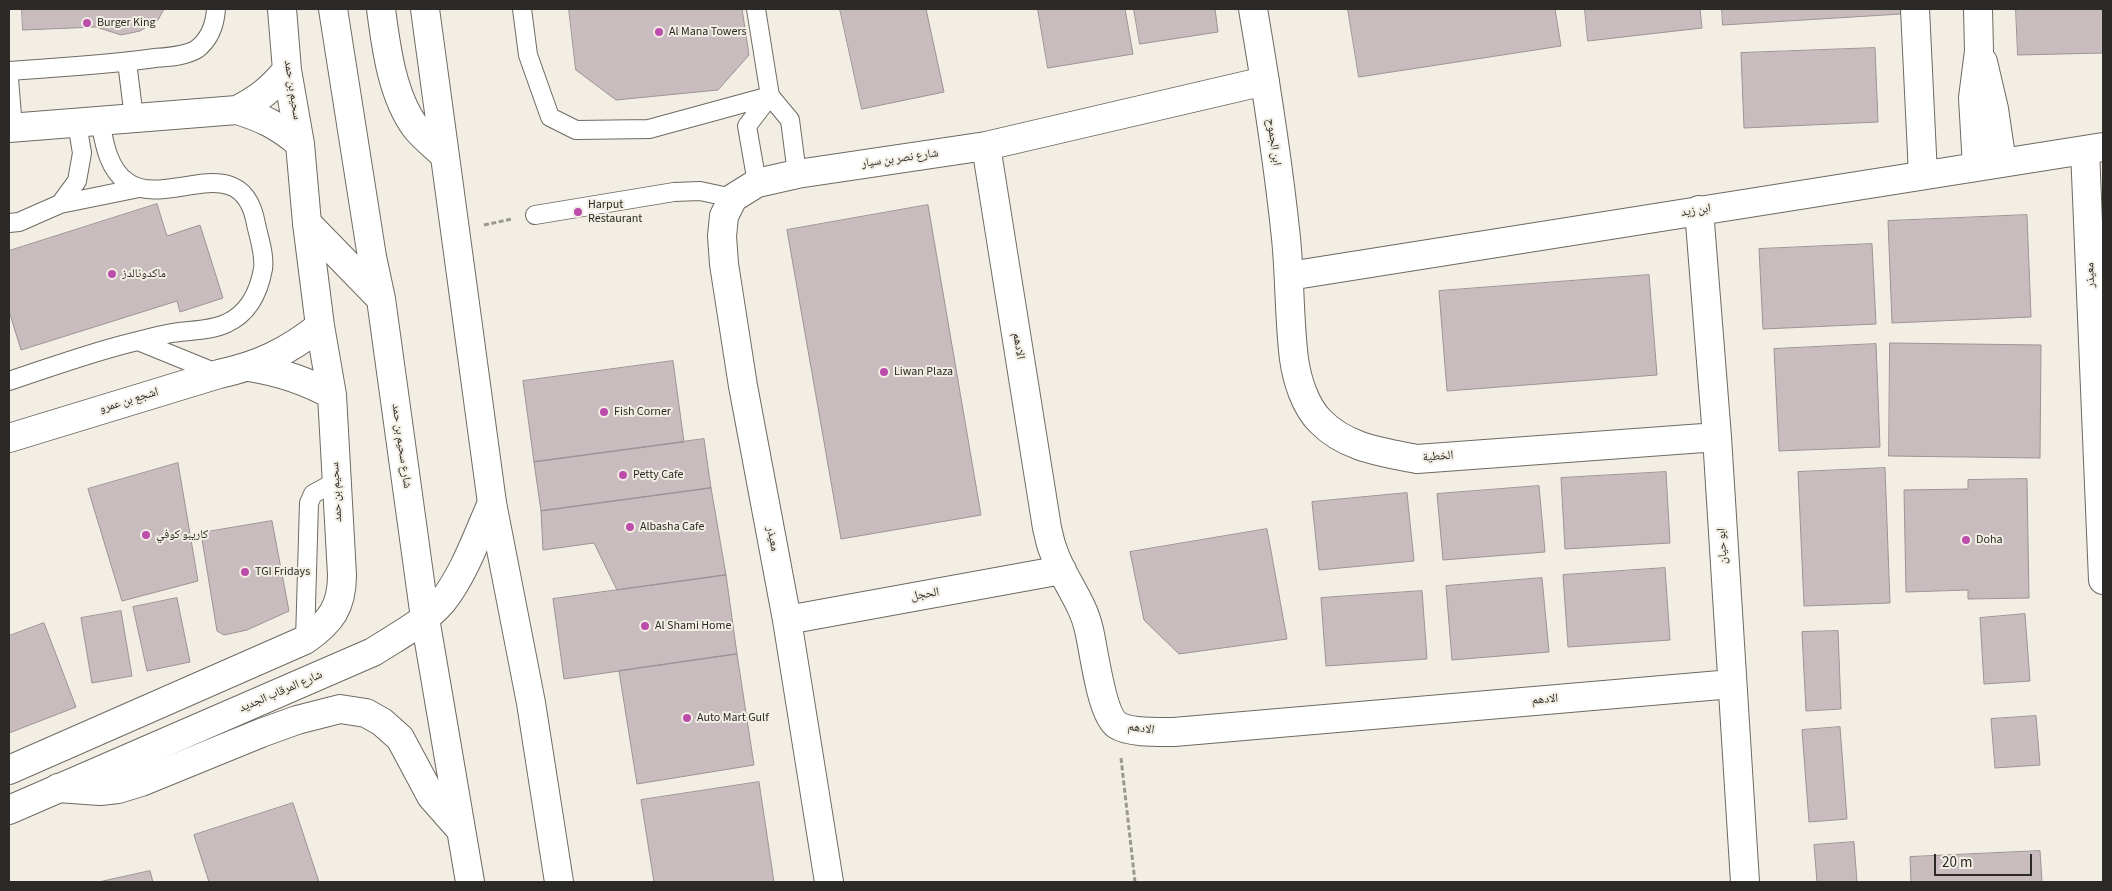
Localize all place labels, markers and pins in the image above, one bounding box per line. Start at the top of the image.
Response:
place label: Burger King [97,16,156,30]
marker: Burger King [81,17,93,29]
place label: Al Mana Towers [669,25,747,39]
marker: Al Mana Towers [653,26,665,38]
place label: Harput Restaurant [588,198,642,226]
marker: Harput Restaurant [572,206,584,218]
place label: ماكدونالدز [122,267,166,281]
marker: ماكدونالدز [106,268,118,280]
place label: Liwan Plaza [894,365,953,379]
marker: Liwan Plaza [878,366,890,378]
place label: Fish Corner [614,405,671,419]
marker: Fish Corner [598,406,610,418]
place label: Petty Cafe [633,468,683,482]
marker: Petty Cafe [617,469,629,481]
place label: Albasha Cafe [640,520,704,534]
marker: Albasha Cafe [624,521,636,533]
place label: كاريبو كوفي [156,528,208,542]
marker: كاريبو كوفي [140,529,152,541]
place label: Doha [1976,533,2002,547]
marker: Doha [1960,534,1972,546]
place label: TGI Fridays [255,565,310,579]
marker: TGI Fridays [239,566,251,578]
place label: Al Shami Home [655,619,731,633]
marker: Al Shami Home [639,620,651,632]
place label: Auto Mart Gulf [697,711,769,725]
marker: Auto Mart Gulf [681,712,693,724]

